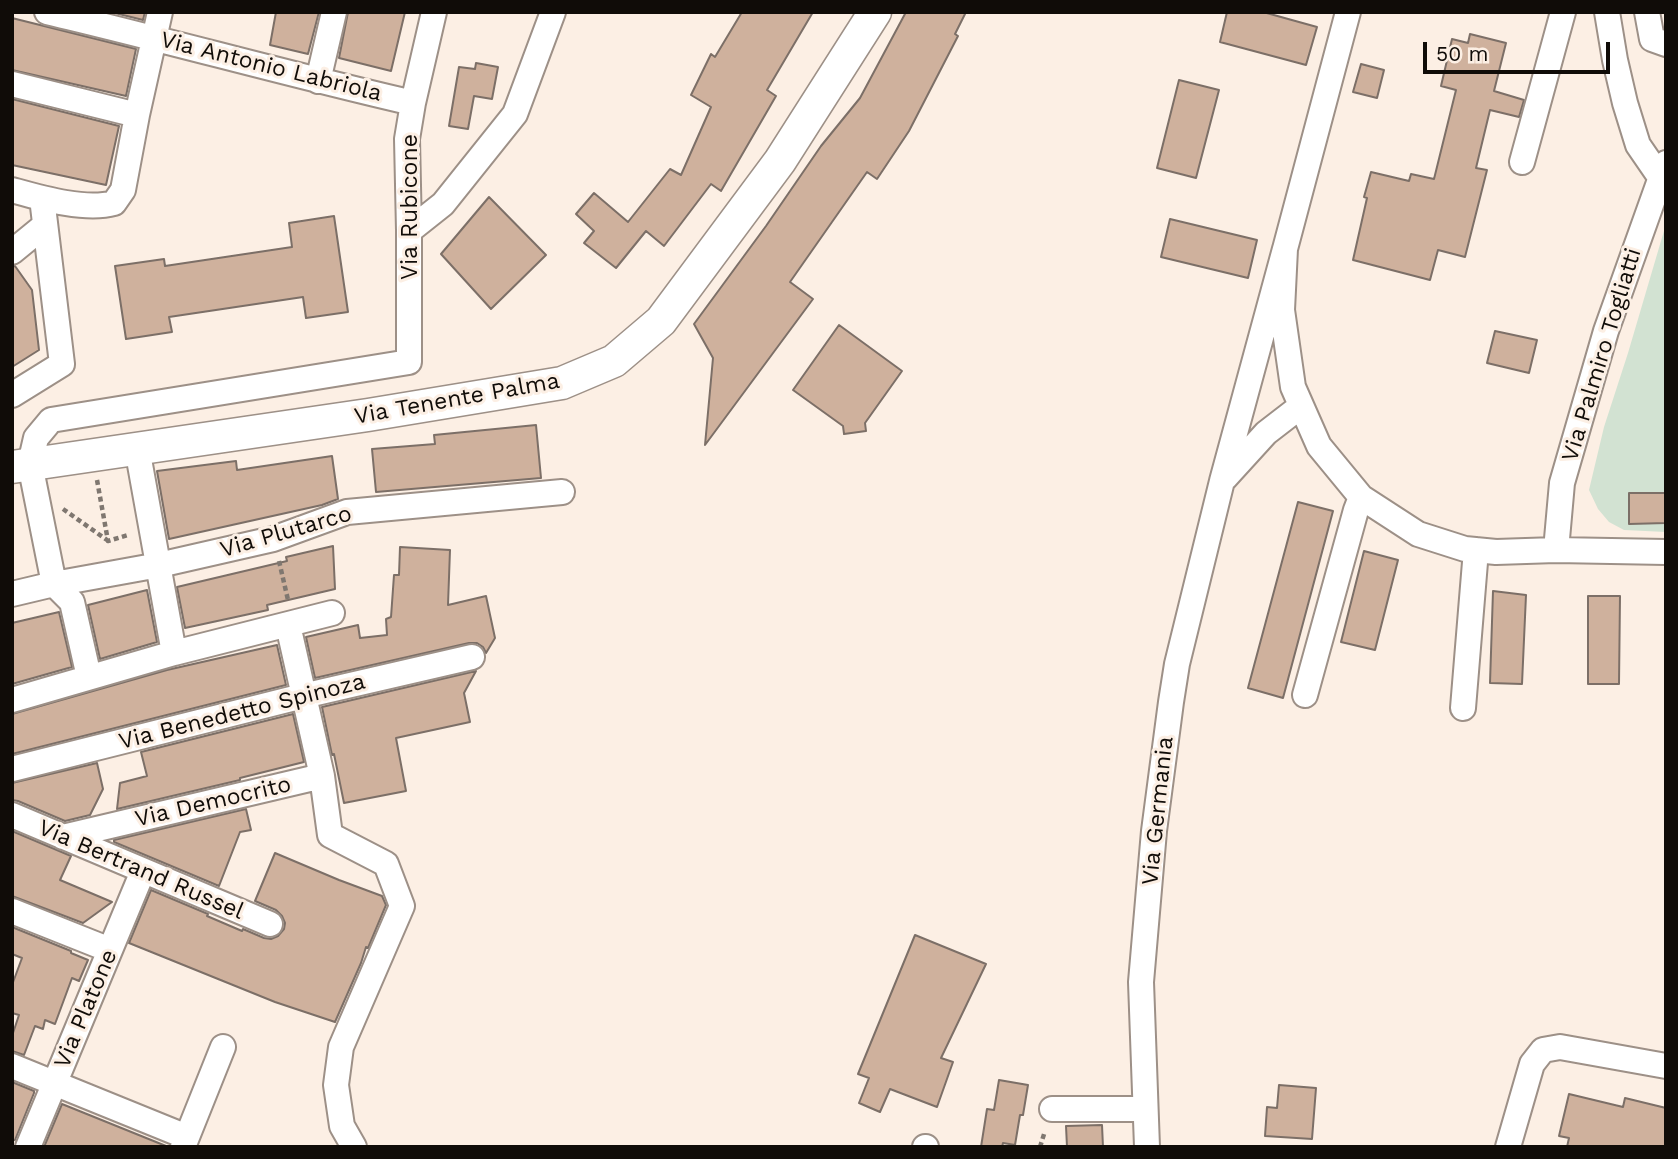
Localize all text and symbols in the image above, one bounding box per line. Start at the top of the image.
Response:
street label: Via Antonio Labriola [157,26,385,108]
scale bar [1426,28,1613,72]
text: 50 m [1436,41,1488,66]
street label: Via Rubicone [396,134,424,280]
street label: Via Palmiro Togliatti [1556,245,1648,465]
street label: Via Tenente Palma [352,367,562,431]
street label: Via Plutarco [217,500,355,564]
street label: Via Benedetto Spinoza [116,668,368,756]
street label: Via Germania [1136,735,1180,887]
street label: Via Democrito [132,771,294,833]
street label: Via Bertrand Russel [34,814,248,926]
street label: Via Platone [49,945,123,1073]

